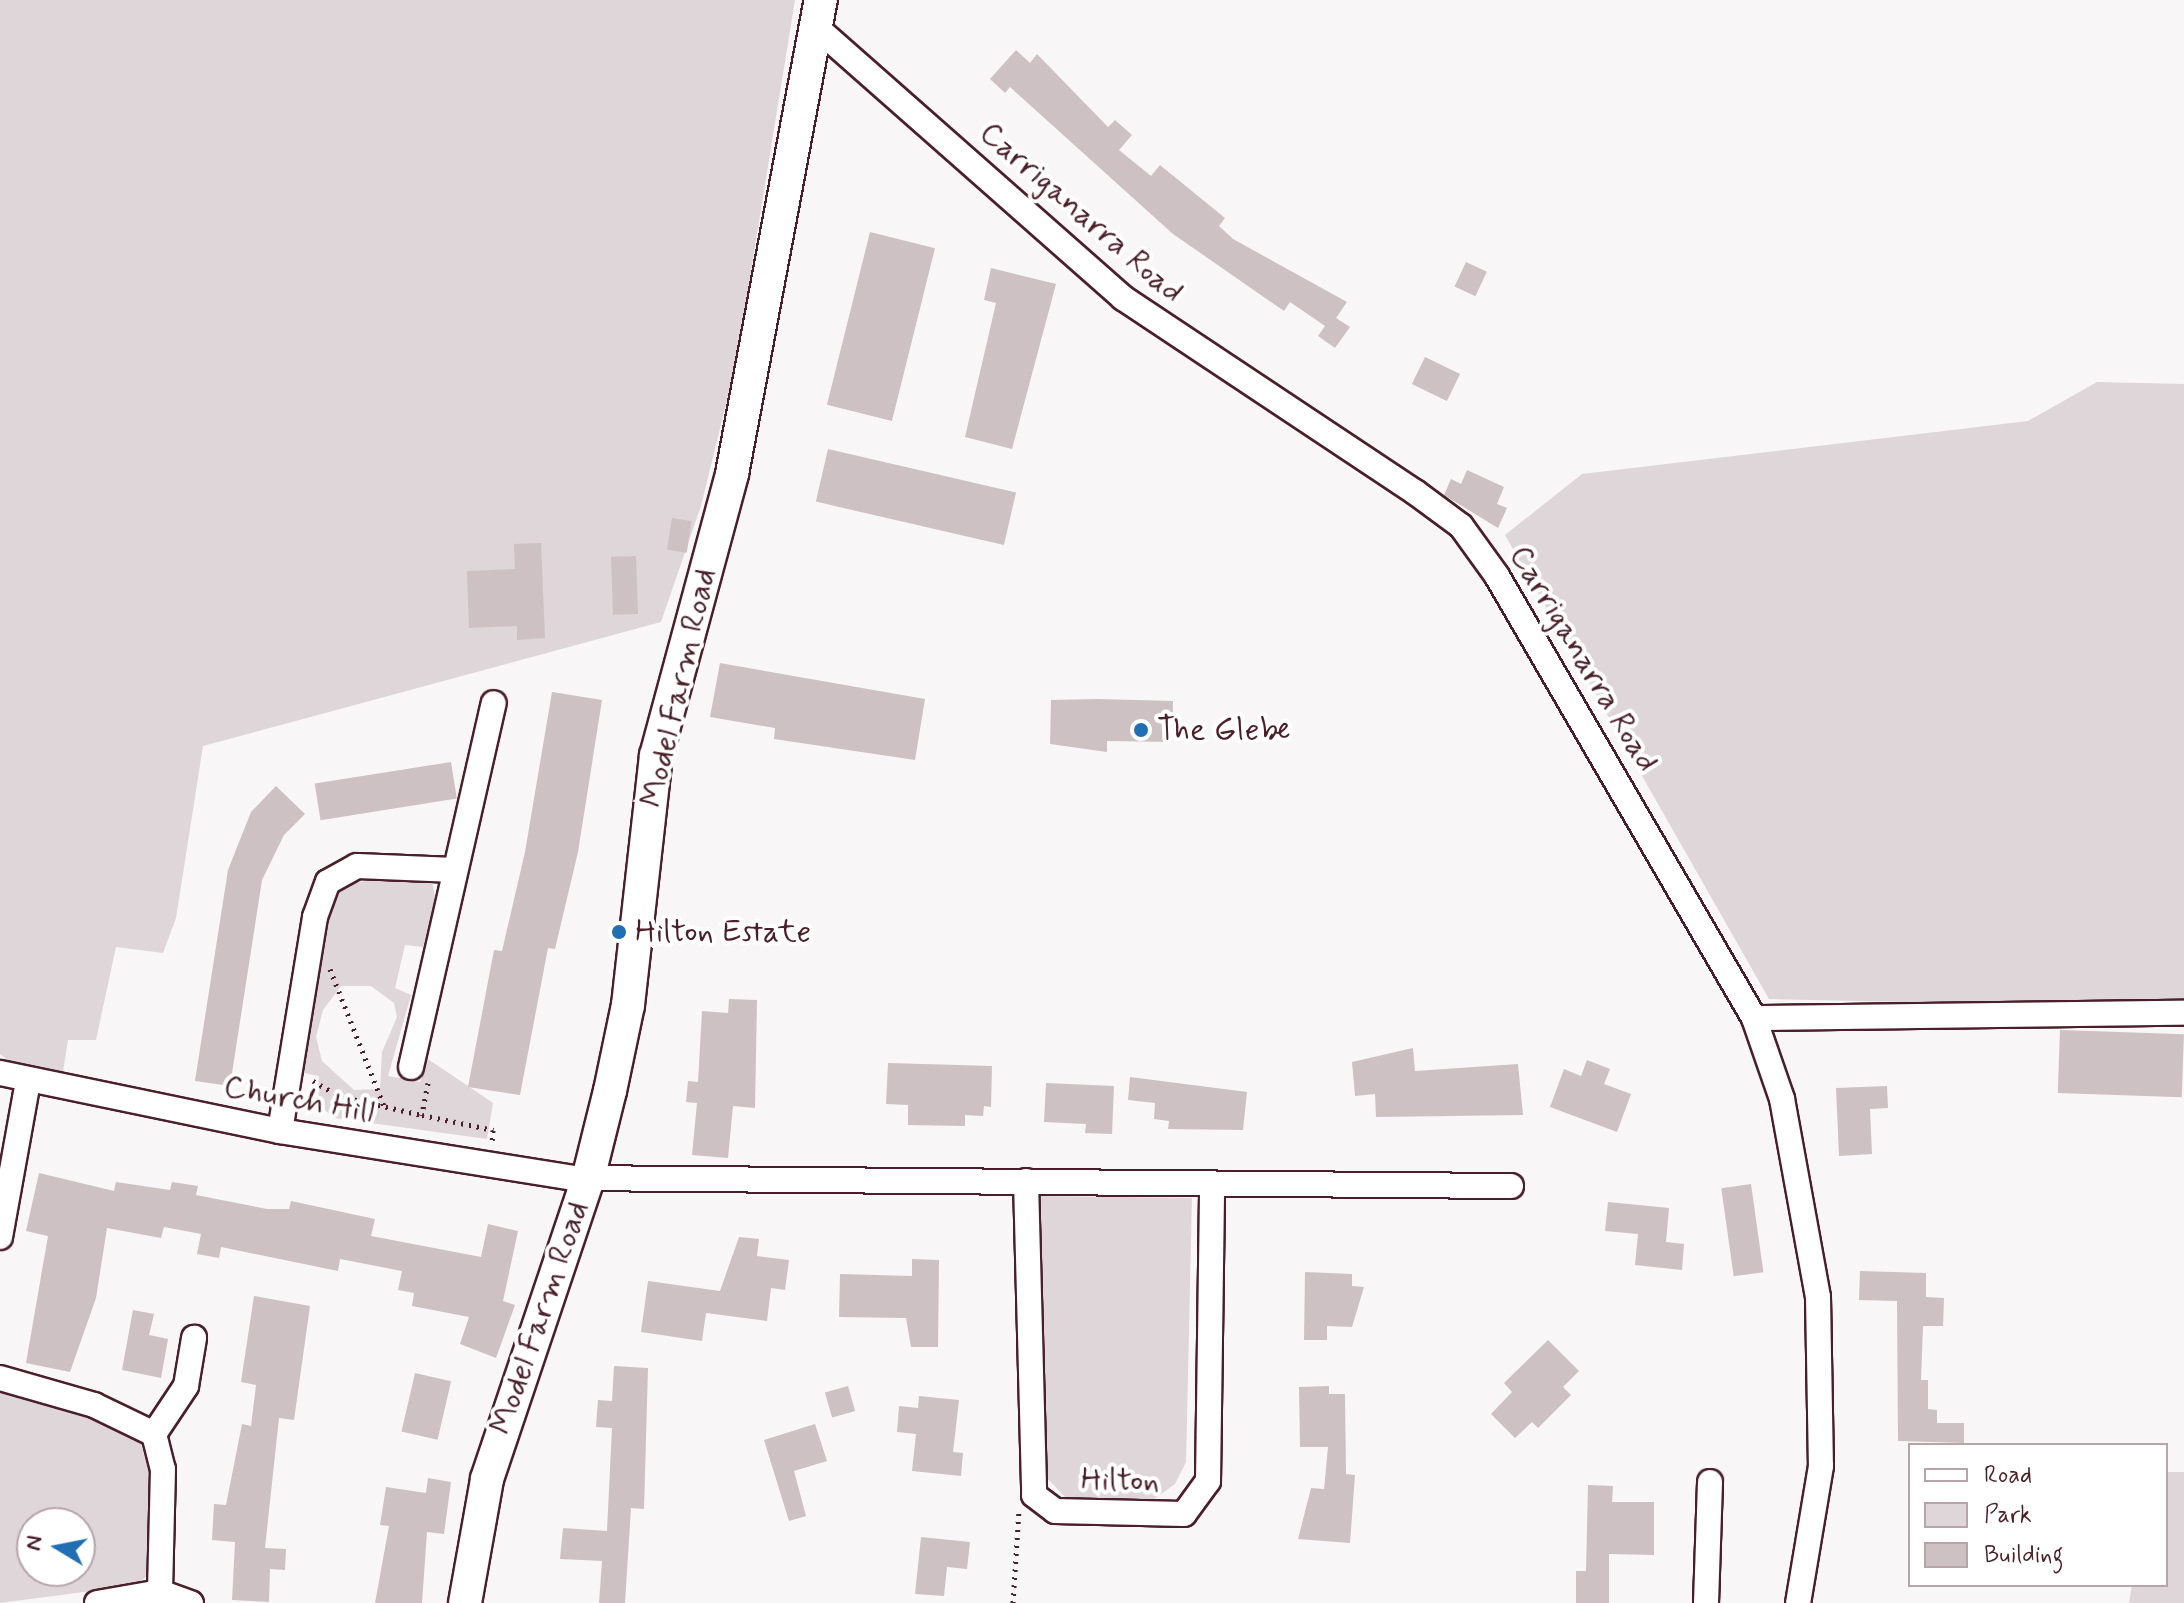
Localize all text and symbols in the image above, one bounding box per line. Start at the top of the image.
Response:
street label: Carriganarra Road [971,114,1191,312]
street label: Carriganarra Road [1500,539,1666,779]
street label: Model Farm Road [633,567,725,809]
place label: The Glebe [1157,711,1290,749]
marker: The Glebe [1132,721,1150,739]
place label: Hilton Estate [635,913,811,951]
marker: Hilton Estate [610,923,628,941]
street label: Church Hill [221,1068,377,1132]
street label: Model Farm Road [483,1198,597,1438]
legend [1908,1443,2168,1587]
text: Road [1984,1460,2032,1491]
street label: Hilton [1080,1461,1160,1501]
text: Park [1984,1500,2032,1531]
north arrow [16,1507,96,1587]
text: N [19,1534,49,1553]
text: Building [1984,1540,2064,1571]

